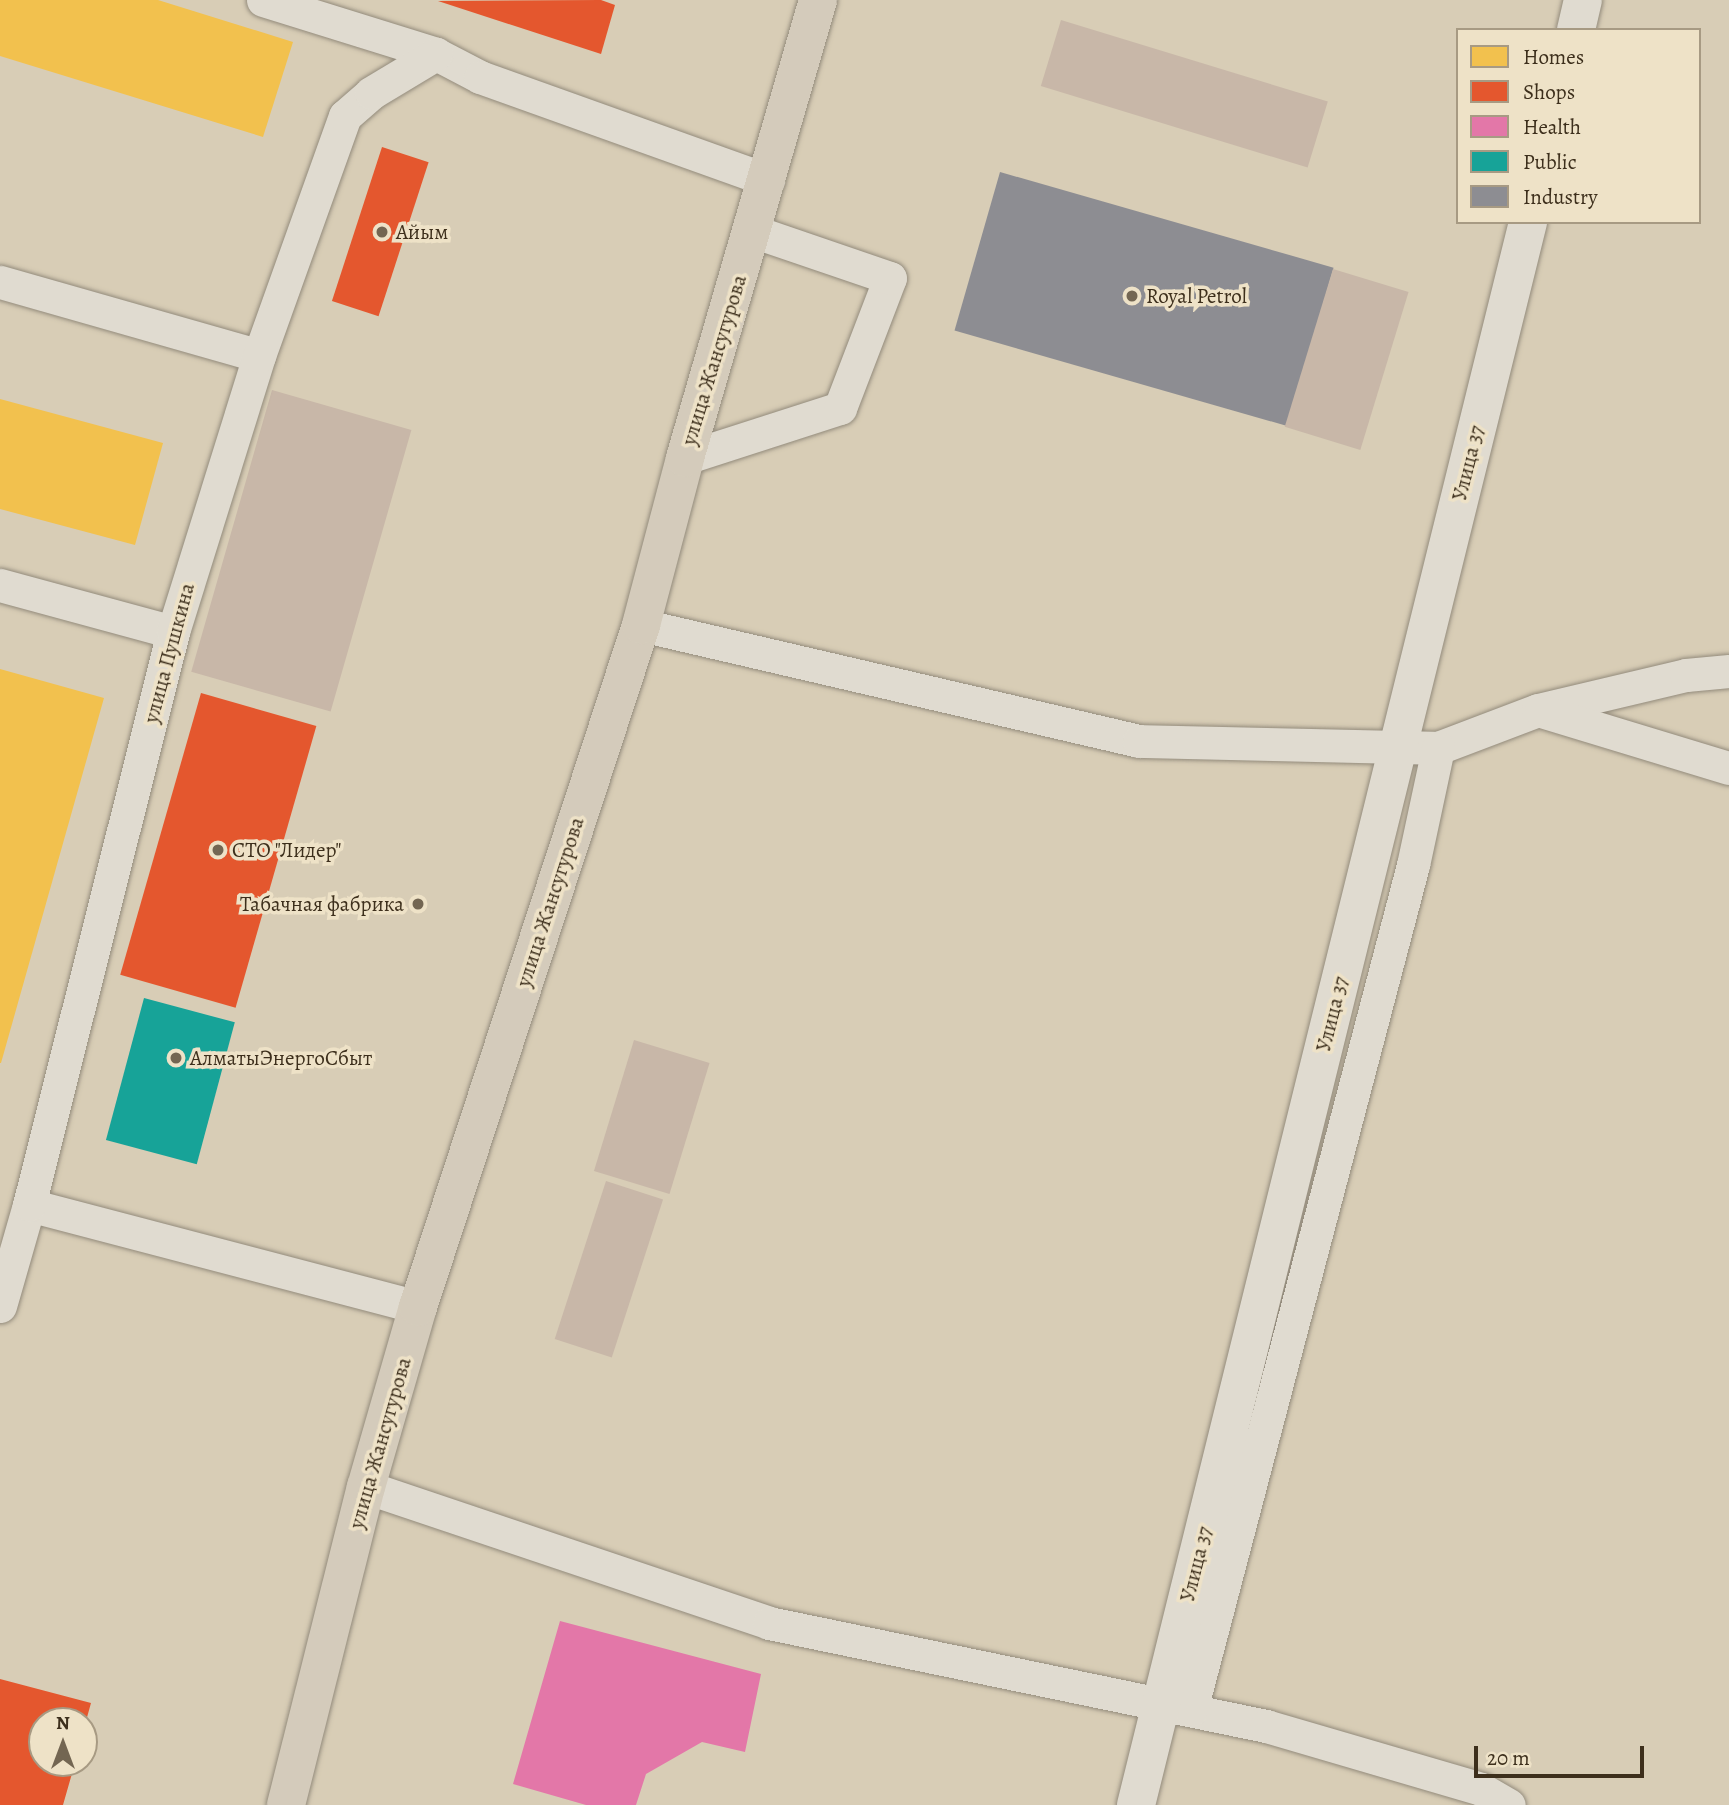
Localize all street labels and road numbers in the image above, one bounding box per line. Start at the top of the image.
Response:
street label: улица Жансугурова [676,272,752,448]
street label: Улица 37 [1446,423,1490,503]
street label: улица Пушкина [138,580,200,726]
street label: улица Жансугурова [511,814,589,990]
street label: Улица 37 [1310,974,1354,1054]
street label: улица Жансугурова [344,1355,416,1531]
street label: Улица 37 [1174,1524,1218,1604]

